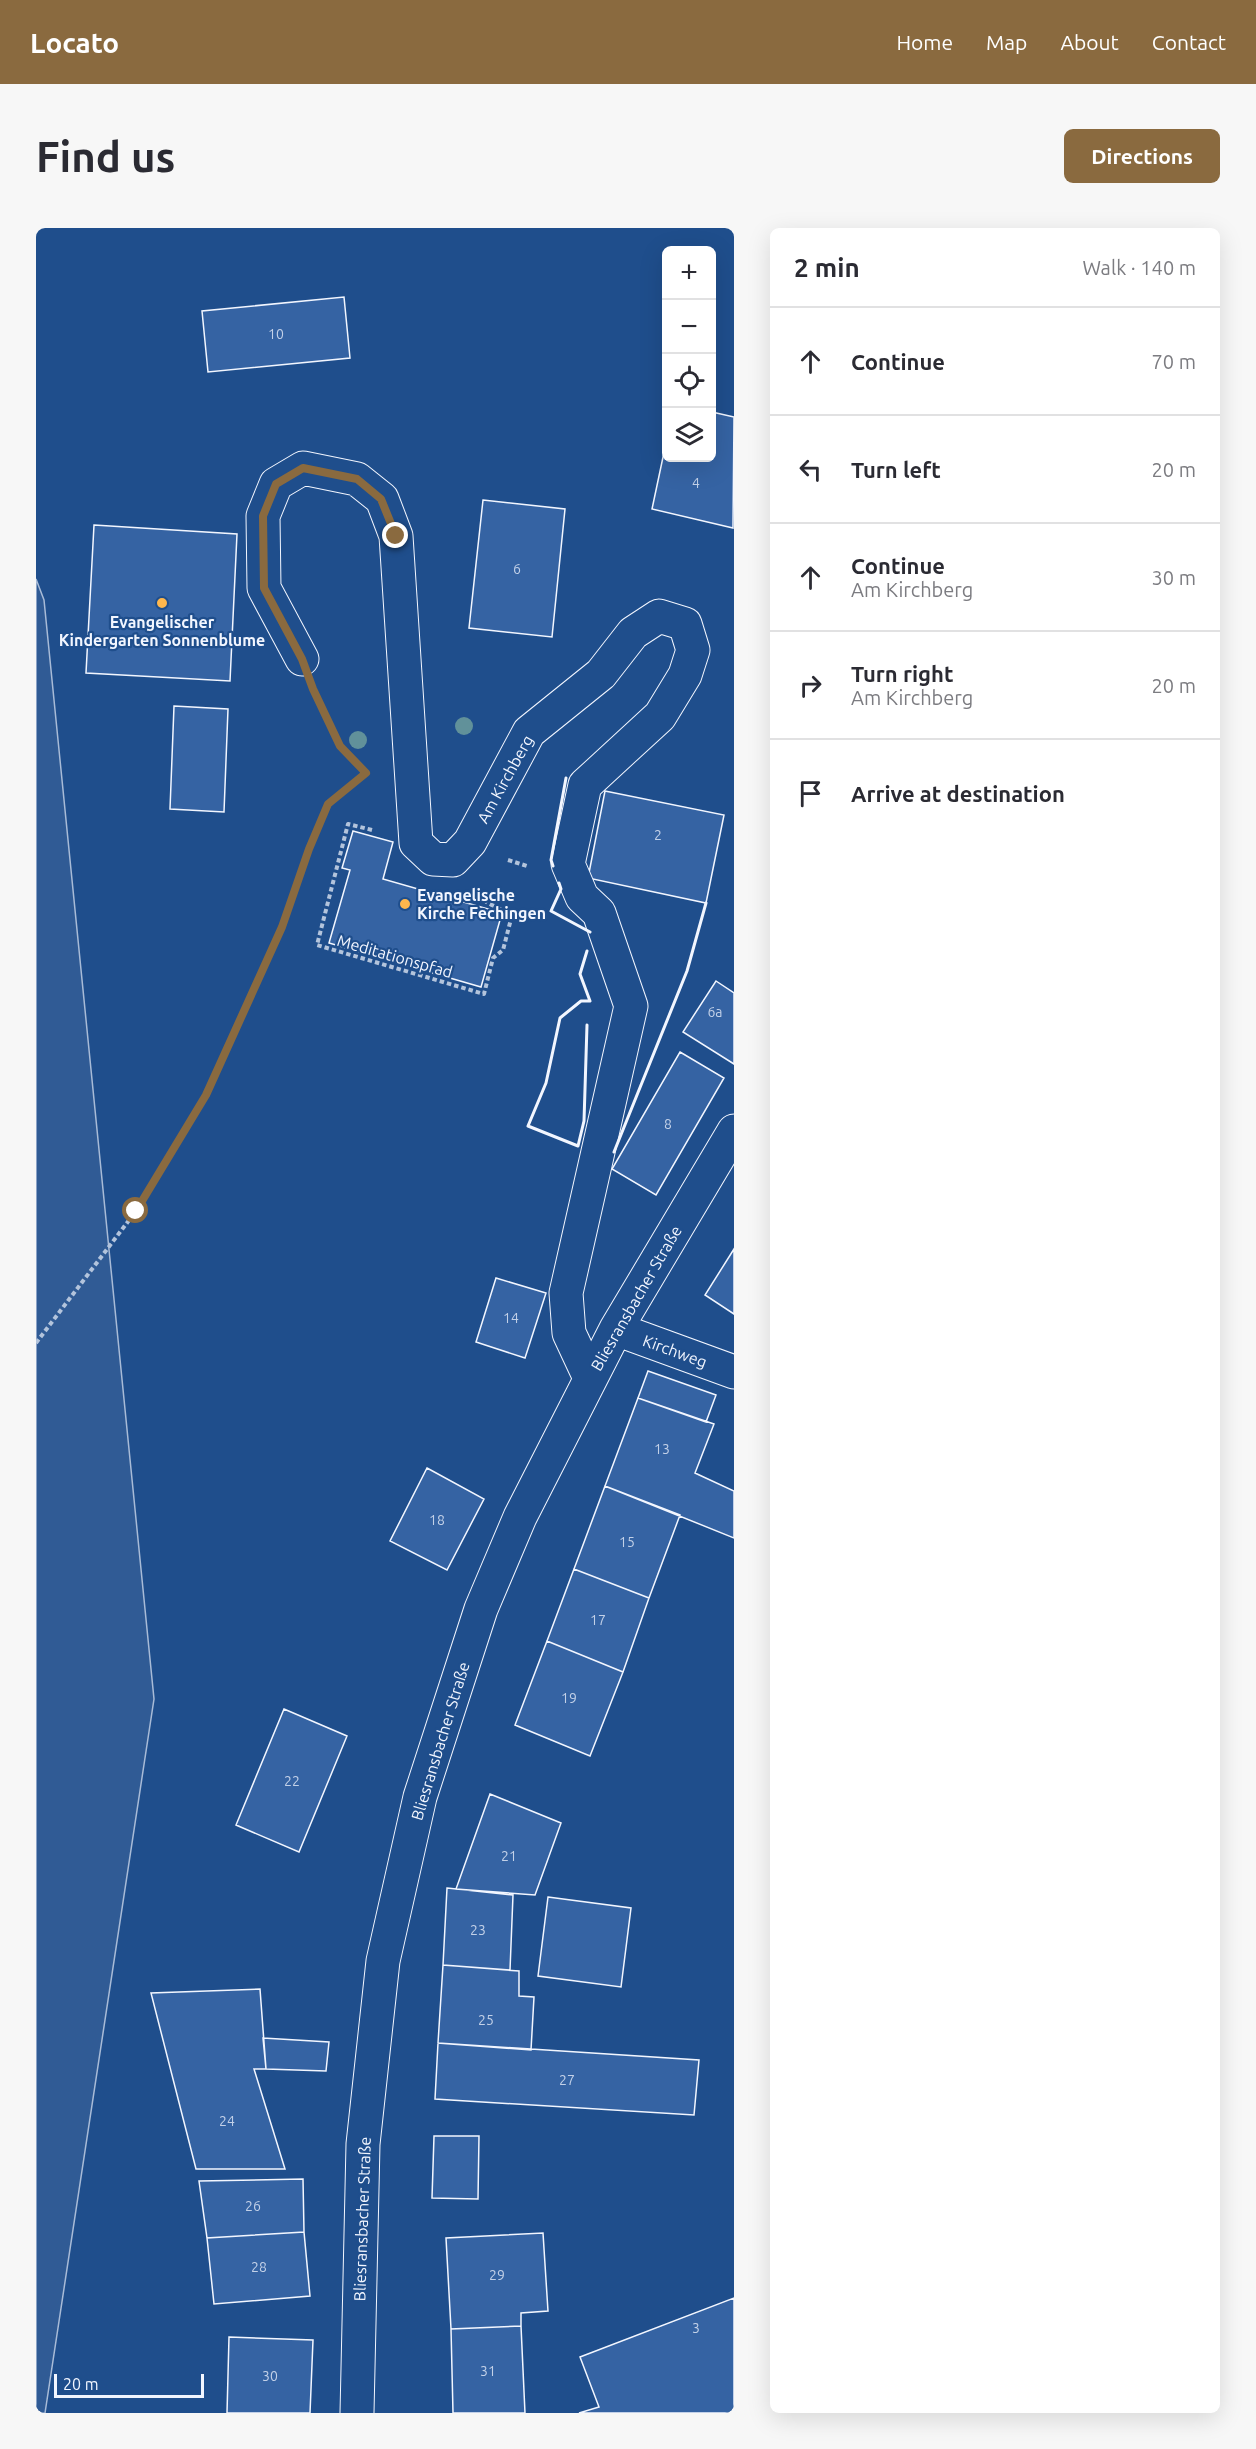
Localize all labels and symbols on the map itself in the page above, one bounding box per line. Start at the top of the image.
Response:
house number: 10 [268,326,284,342]
house number: 4 [692,475,700,491]
route end [382,522,408,548]
house number: 6 [513,561,521,577]
marker: Evangelischer Kindergarten Sonnenblume [155,596,169,610]
place label: Evangelischer Kindergarten Sonnenblume [59,613,265,649]
street label: Am Kirchberg [473,732,537,826]
house number: 2 [654,827,662,843]
place label: Evangelische Kirche Fechingen [417,886,546,922]
marker: Evangelische Kirche Fechingen [398,897,412,911]
street label: Meditationspfad [335,931,455,981]
house number: 6a [707,1004,723,1020]
house number: 8 [664,1116,672,1132]
route start [122,1197,148,1223]
street label: Bliesransbacher Straße [587,1222,685,1374]
house number: 14 [503,1310,519,1326]
street label: Kirchweg [640,1331,710,1371]
house number: 13 [654,1441,670,1457]
house number: 18 [429,1512,445,1528]
house number: 15 [619,1534,635,1550]
house number: 17 [590,1612,606,1628]
street label: Bliesransbacher Straße [407,1660,473,1822]
house number: 19 [561,1690,577,1706]
house number: 22 [284,1773,300,1789]
house number: 21 [501,1848,517,1864]
house number: 23 [470,1922,486,1938]
house number: 25 [478,2012,494,2028]
house number: 27 [559,2072,575,2088]
house number: 24 [219,2113,235,2129]
street label: Bliesransbacher Straße [350,2136,374,2302]
house number: 26 [245,2198,261,2214]
house number: 28 [251,2259,267,2275]
house number: 29 [489,2267,505,2283]
house number: 3 [692,2320,700,2336]
house number: 31 [480,2363,496,2379]
house number: 30 [262,2368,278,2384]
scale bar [54,2371,204,2398]

